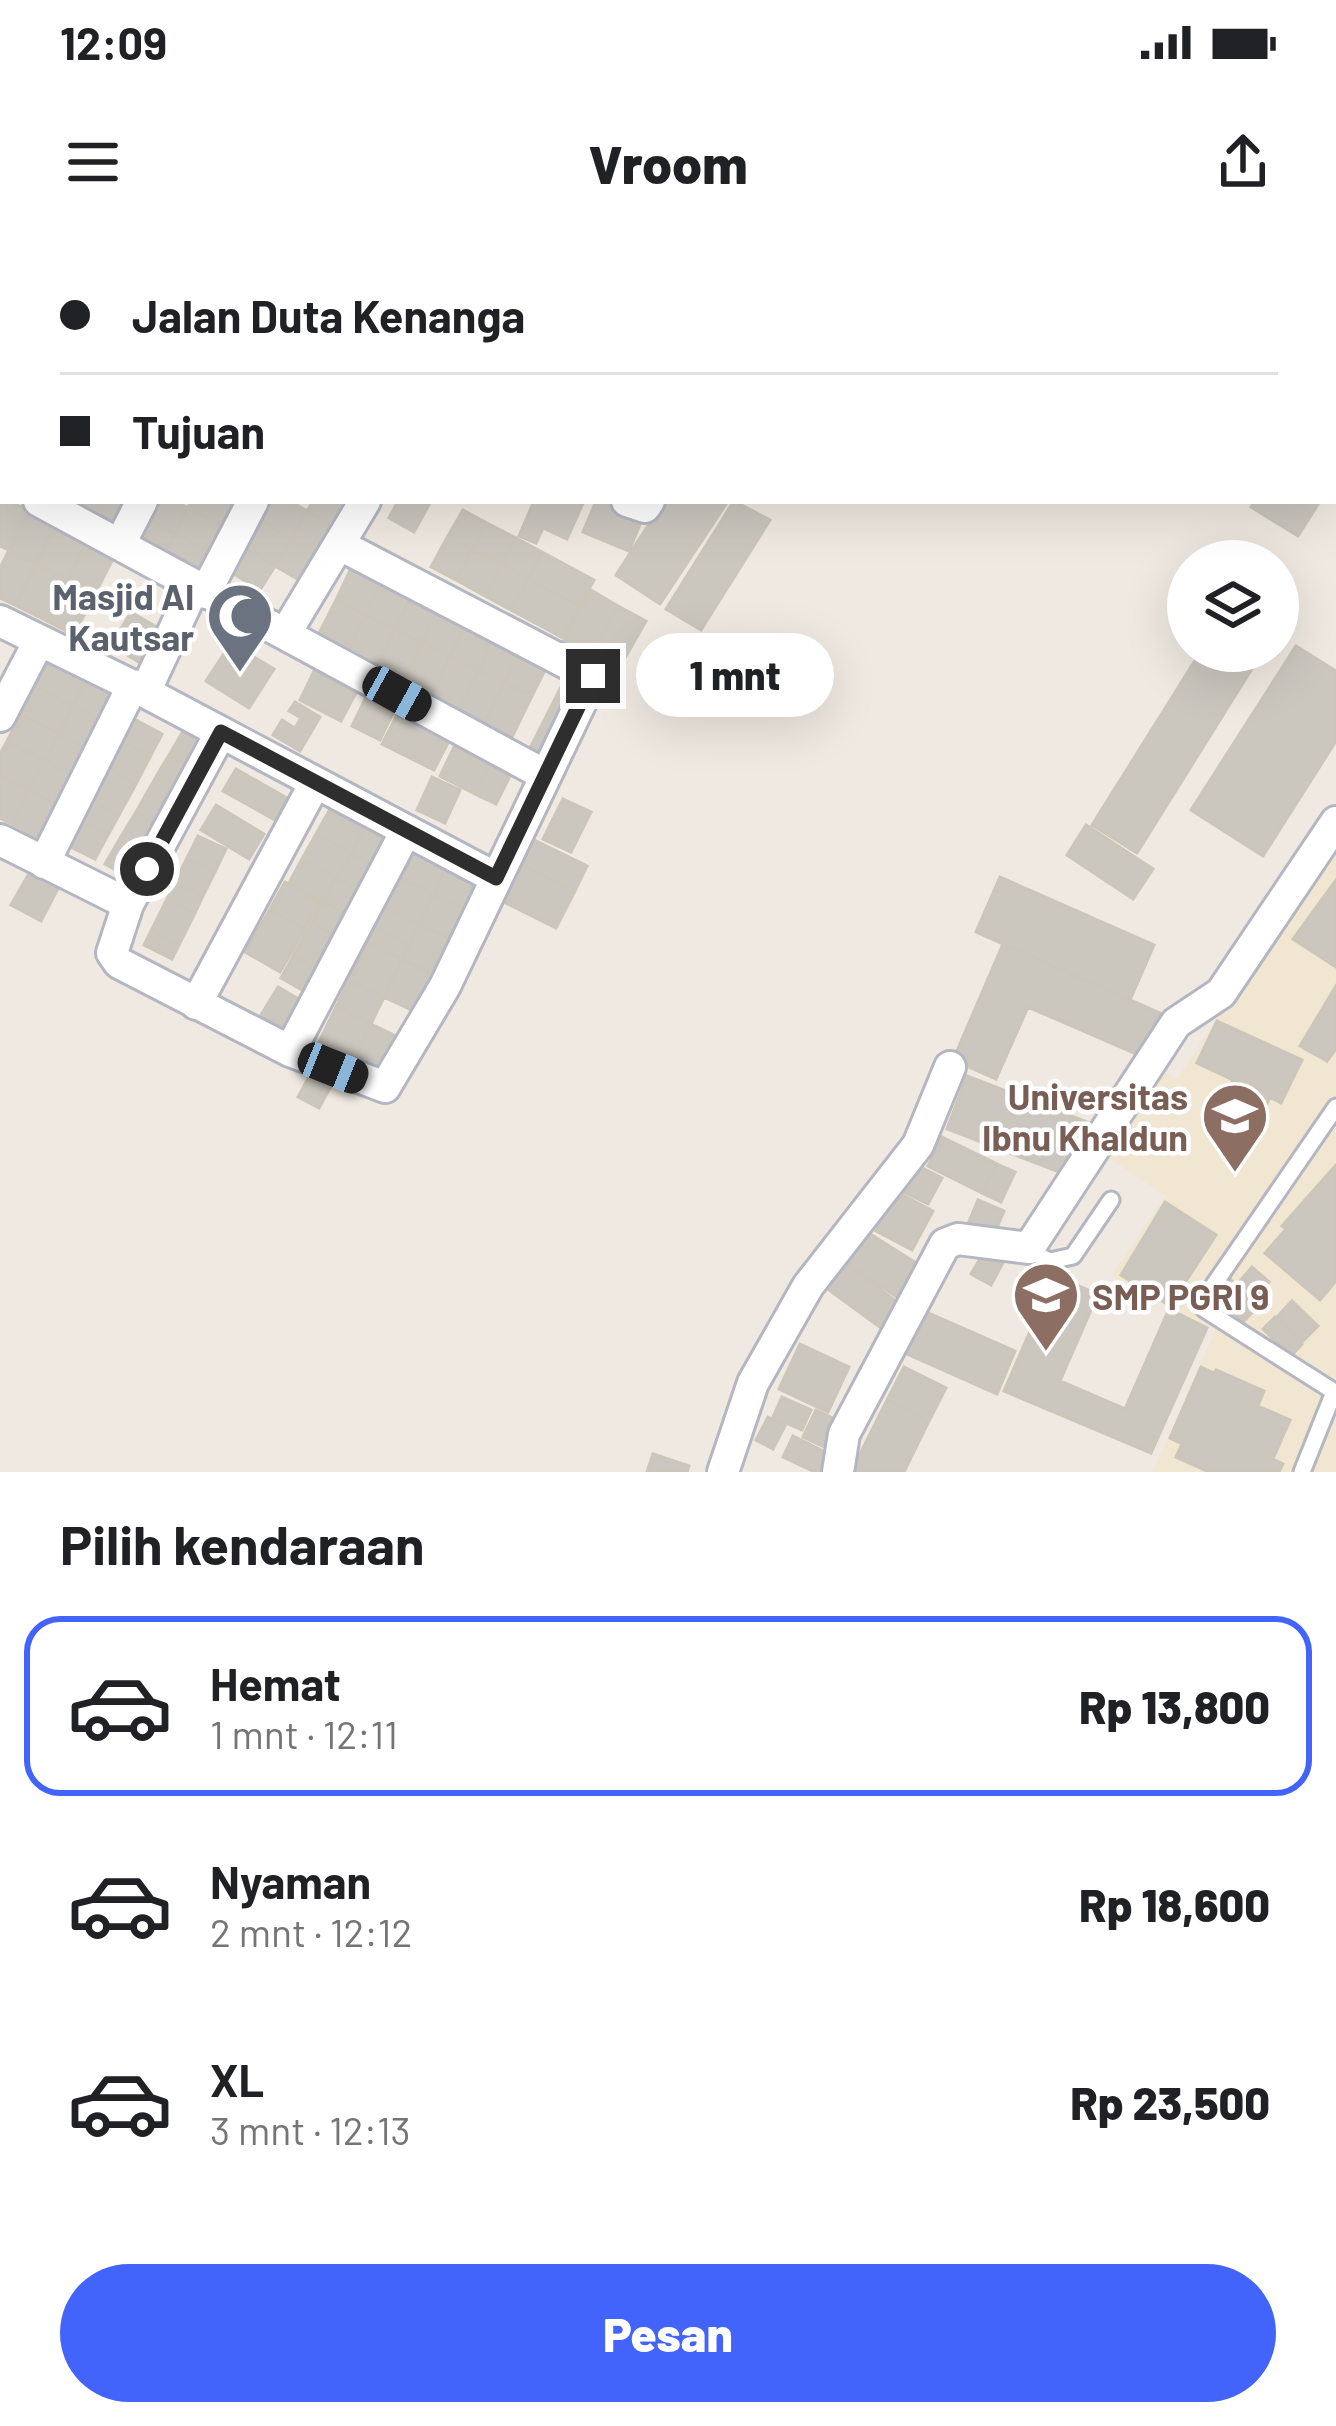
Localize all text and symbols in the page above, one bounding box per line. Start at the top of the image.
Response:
text: 12:09 [60,15,167,69]
icon: menu [60,129,126,195]
icon: share [1210,129,1276,195]
text: Vroom [588,130,748,195]
text: Jalan Duta Kenanga [132,288,525,342]
text: Tujuan [132,404,265,458]
map controls [1167,540,1299,672]
button: layers [1167,540,1299,672]
place label: Masjid Al Kautsar [52,574,194,658]
mosque icon: Masjid Al Kautsar [205,581,275,675]
callout: 1 mnt [635,634,833,718]
route end [566,649,620,703]
text: 1 mnt [690,651,780,698]
car [357,661,437,727]
route start [120,842,174,896]
car [293,1038,373,1098]
place label: Universitas Ibnu Khaldun [982,1074,1188,1158]
school or university icon: Universitas Ibnu Khaldun [1200,1081,1270,1175]
school or university icon: SMP PGRI 9 [1011,1260,1081,1354]
place label: SMP PGRI 9 [1092,1274,1269,1317]
text: Pilih kendaraan [60,1511,424,1576]
icon: car [66,1652,174,1760]
text: Hemat [210,1656,341,1710]
text: Rp 13,800 [1079,1679,1270,1733]
text: 1 mnt · 12:11 [210,1710,398,1757]
icon: car [66,1850,174,1958]
text: Nyaman [210,1854,371,1908]
text: Rp 18,600 [1079,1877,1270,1931]
text: 2 mnt · 12:12 [210,1908,412,1955]
icon: car [66,2048,174,2156]
text: XL [210,2052,264,2106]
text: Rp 23,500 [1070,2075,1270,2129]
text: 3 mnt · 12:13 [210,2106,411,2153]
button: Pesan [60,2264,1276,2402]

